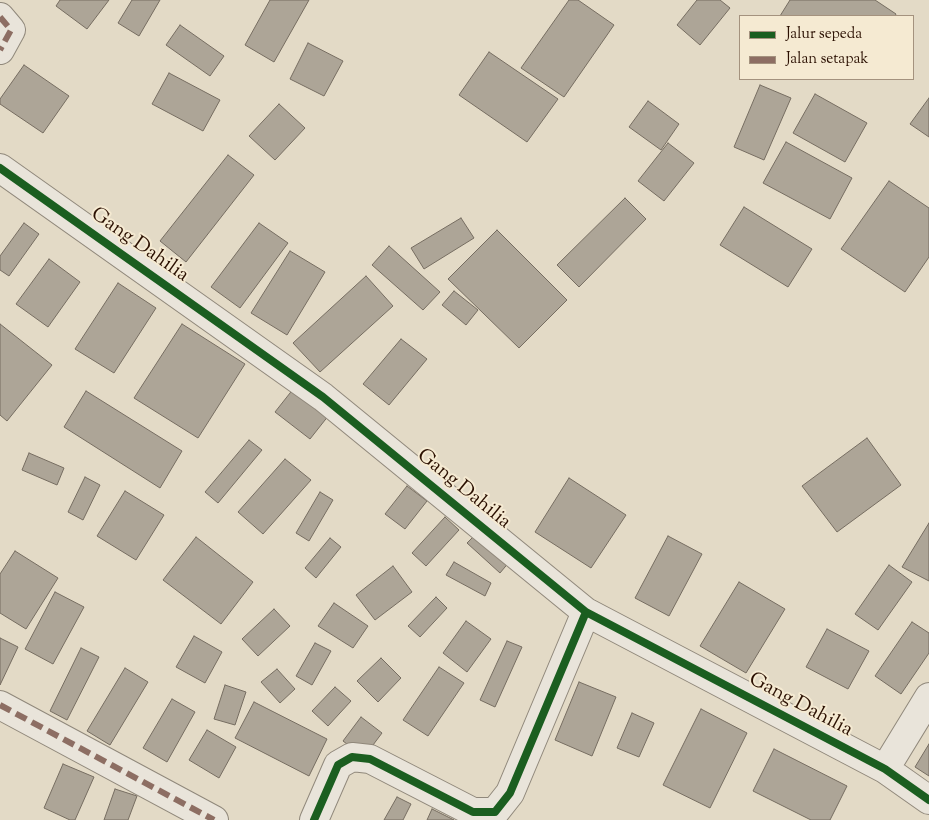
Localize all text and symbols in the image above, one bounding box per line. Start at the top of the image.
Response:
legend [739,15,914,80]
text: Jalur sepeda [786,24,862,45]
text: Jalan setapak [786,49,869,70]
street label: Gang Dahilia [85,203,193,289]
street label: Gang Dahilia [411,445,515,535]
street label: Gang Dahilia [744,669,856,743]

